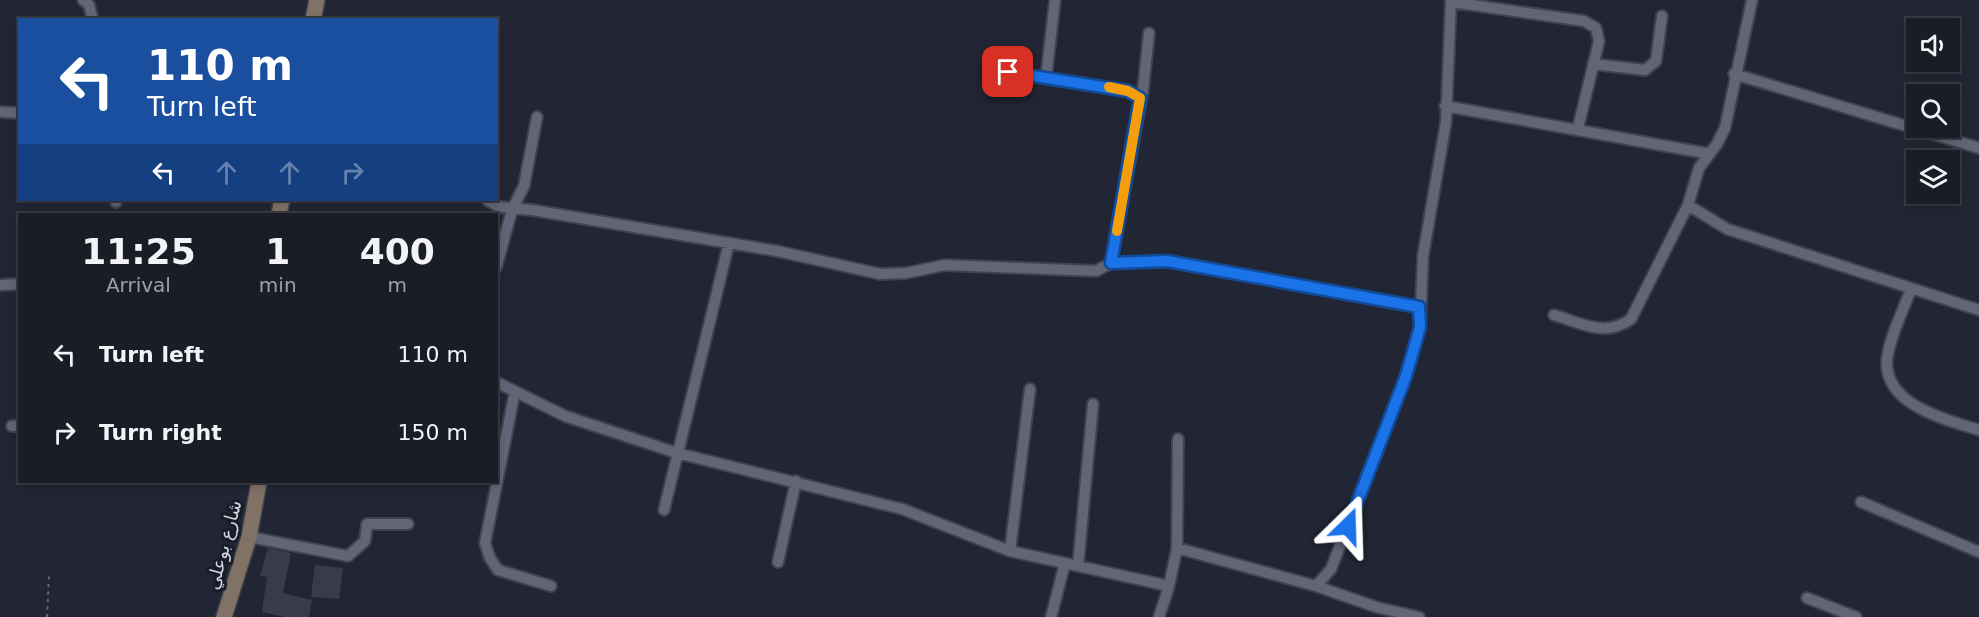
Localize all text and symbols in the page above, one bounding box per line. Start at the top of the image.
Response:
map controls [1906,18,1960,204]
button: sound [1906,18,1960,72]
text: 110 m [147,41,293,90]
icon: left [48,42,126,120]
pin [982,46,1033,97]
icon: arrive [991,55,1024,88]
button: search [1906,84,1960,138]
text: Turn left [147,91,257,122]
button: layers [1906,150,1960,204]
icon: left [147,156,180,189]
icon: ahead [210,156,243,189]
icon: ahead [273,156,306,189]
icon: right [336,156,369,189]
text: 11:25 [81,231,196,272]
text: 1 [265,231,290,272]
text: 400 [360,231,435,272]
text: Arrival [106,273,171,297]
text: min [259,273,297,297]
text: m [388,273,407,297]
icon: left [48,338,81,371]
text: Turn left [99,342,204,367]
text: 110 m [398,342,468,367]
icon: right [48,416,81,449]
text: Turn right [99,420,222,445]
text: 150 m [398,420,468,445]
position arrow [1316,494,1380,558]
street label: شارع بوعلي [202,498,246,592]

